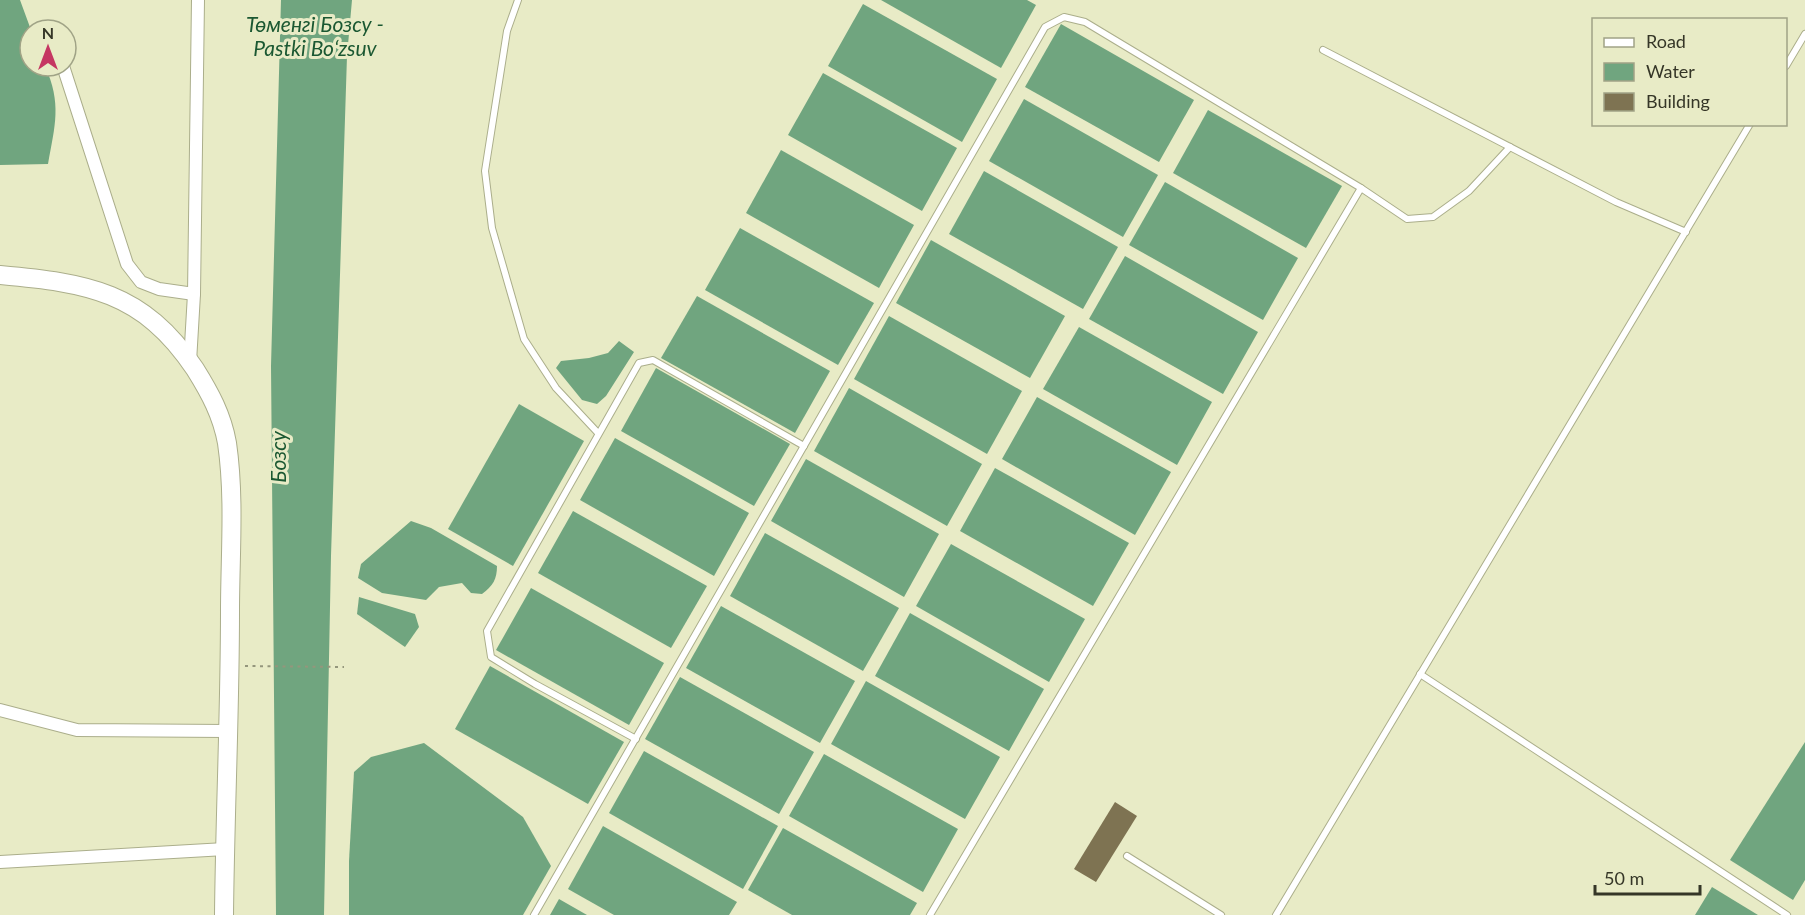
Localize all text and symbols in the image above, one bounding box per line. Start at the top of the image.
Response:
water label: Төменгі Бозсу - Pastki Boʻzsuv [246,11,384,60]
north arrow [18,18,78,78]
legend [1592,18,1787,126]
text: N [42,23,54,42]
text: Road [1646,30,1686,52]
text: Water [1646,60,1695,82]
text: Building [1646,90,1710,112]
water label: Бозсу [265,430,290,483]
scale bar [1595,858,1700,896]
text: 50 m [1604,867,1644,889]

